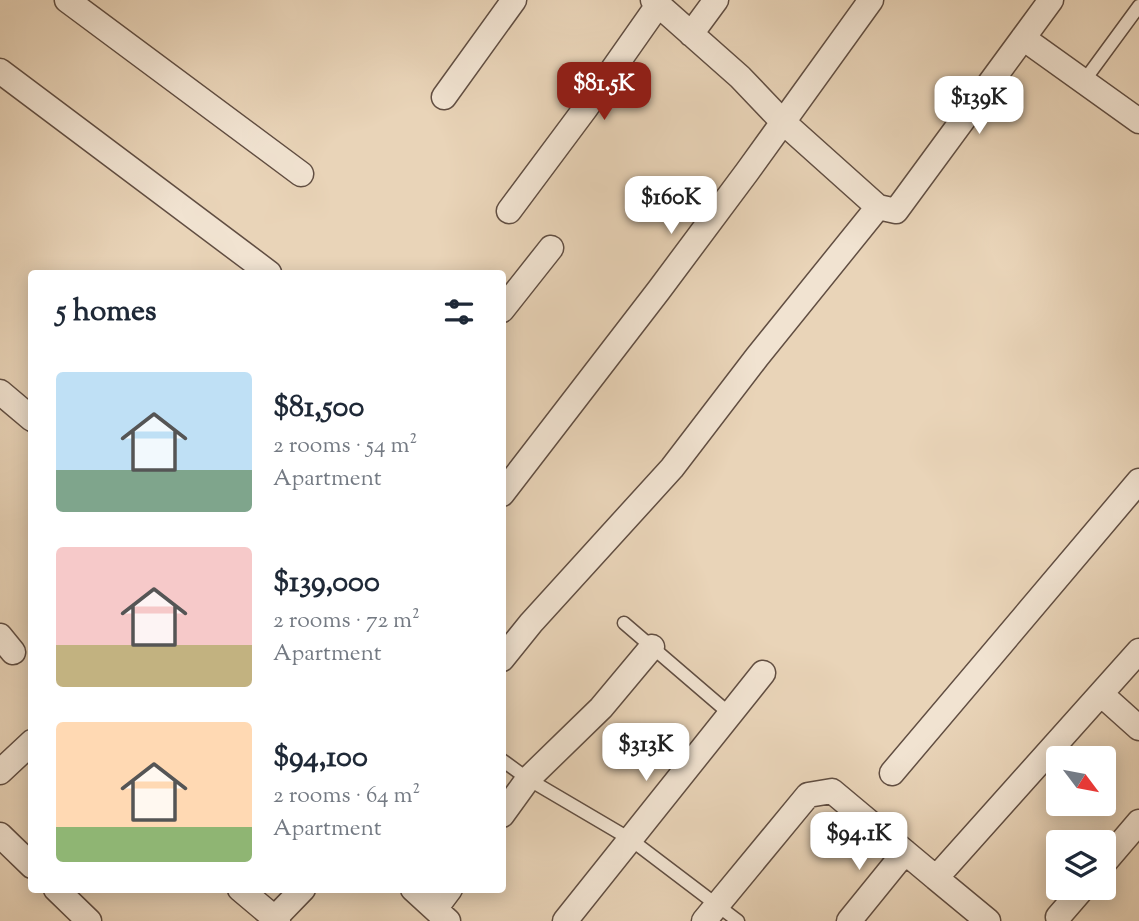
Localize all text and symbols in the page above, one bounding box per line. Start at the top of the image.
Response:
pin: $81.5K [547,62,661,122]
text: $81.5K [573,68,635,101]
pin: $139K [930,76,1028,136]
text: $139K [951,82,1008,115]
pin: $160K [622,176,720,236]
text: $160K [641,182,701,215]
text: 5 homes [56,291,157,334]
icon: filters [440,293,478,331]
text: $81,500 [273,387,364,430]
icon: home [112,400,196,484]
text: 2 rooms · 54 m² [273,430,417,463]
text: Apartment [273,463,382,496]
text: $139,000 [273,562,380,605]
icon: home [112,575,196,659]
text: 2 rooms · 72 m² [273,605,420,638]
text: Apartment [273,638,382,671]
pin: $313K [597,724,695,783]
text: $313K [618,729,674,762]
text: $94,100 [273,737,368,780]
north arrow [1046,746,1116,816]
map controls [1046,746,1116,900]
icon: home [112,750,196,834]
text: 2 rooms · 64 m² [273,780,420,813]
pin: $94.1K [802,812,916,872]
text: Apartment [273,813,382,846]
text: $94.1K [826,818,892,851]
button: layers [1046,830,1116,900]

